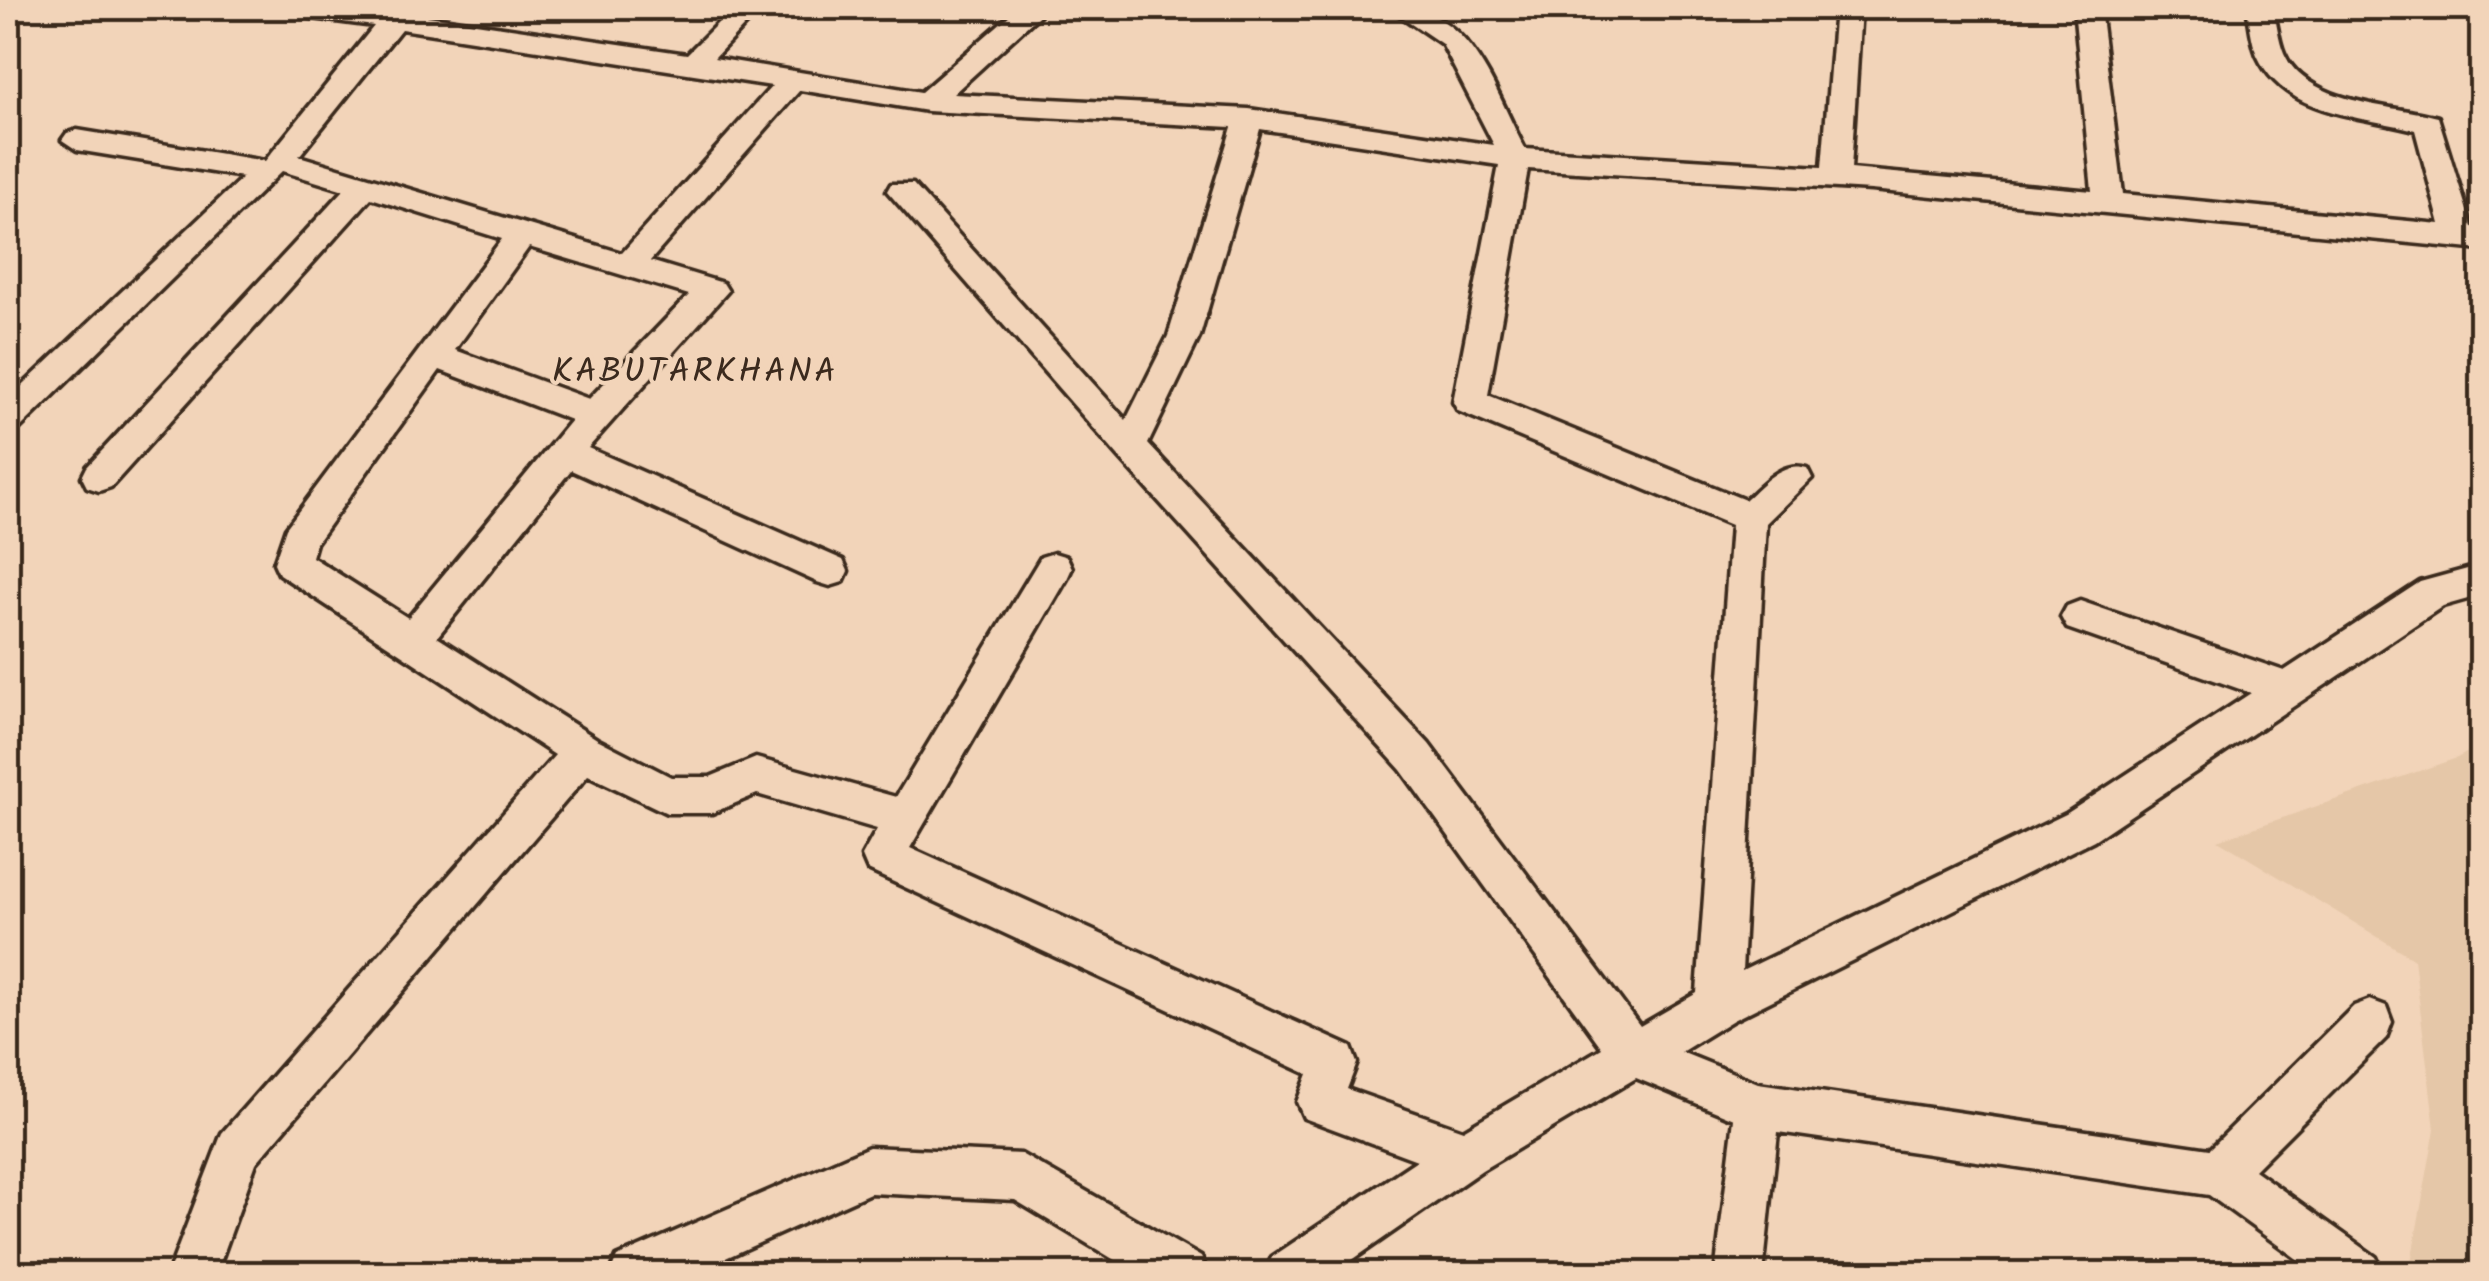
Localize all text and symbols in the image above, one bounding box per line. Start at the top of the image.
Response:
district label: KABUTARKHANA [552,345,838,401]

